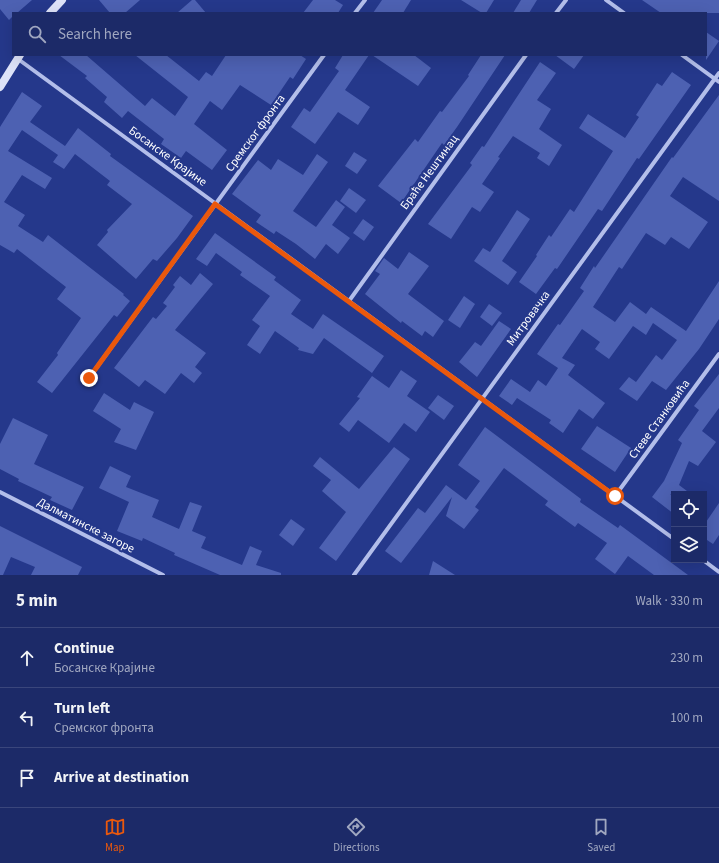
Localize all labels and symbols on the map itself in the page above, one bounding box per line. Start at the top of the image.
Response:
street label: Сремског фронта [221,91,289,176]
street label: Босанске Крајине [125,122,210,191]
street label: Браће Нештинац [396,131,463,213]
street label: Митровачка [503,287,554,349]
route end [80,369,98,387]
street label: Стеве Станковића [625,376,694,463]
route start [606,487,624,505]
street label: Далматинске загоре [34,494,137,557]

